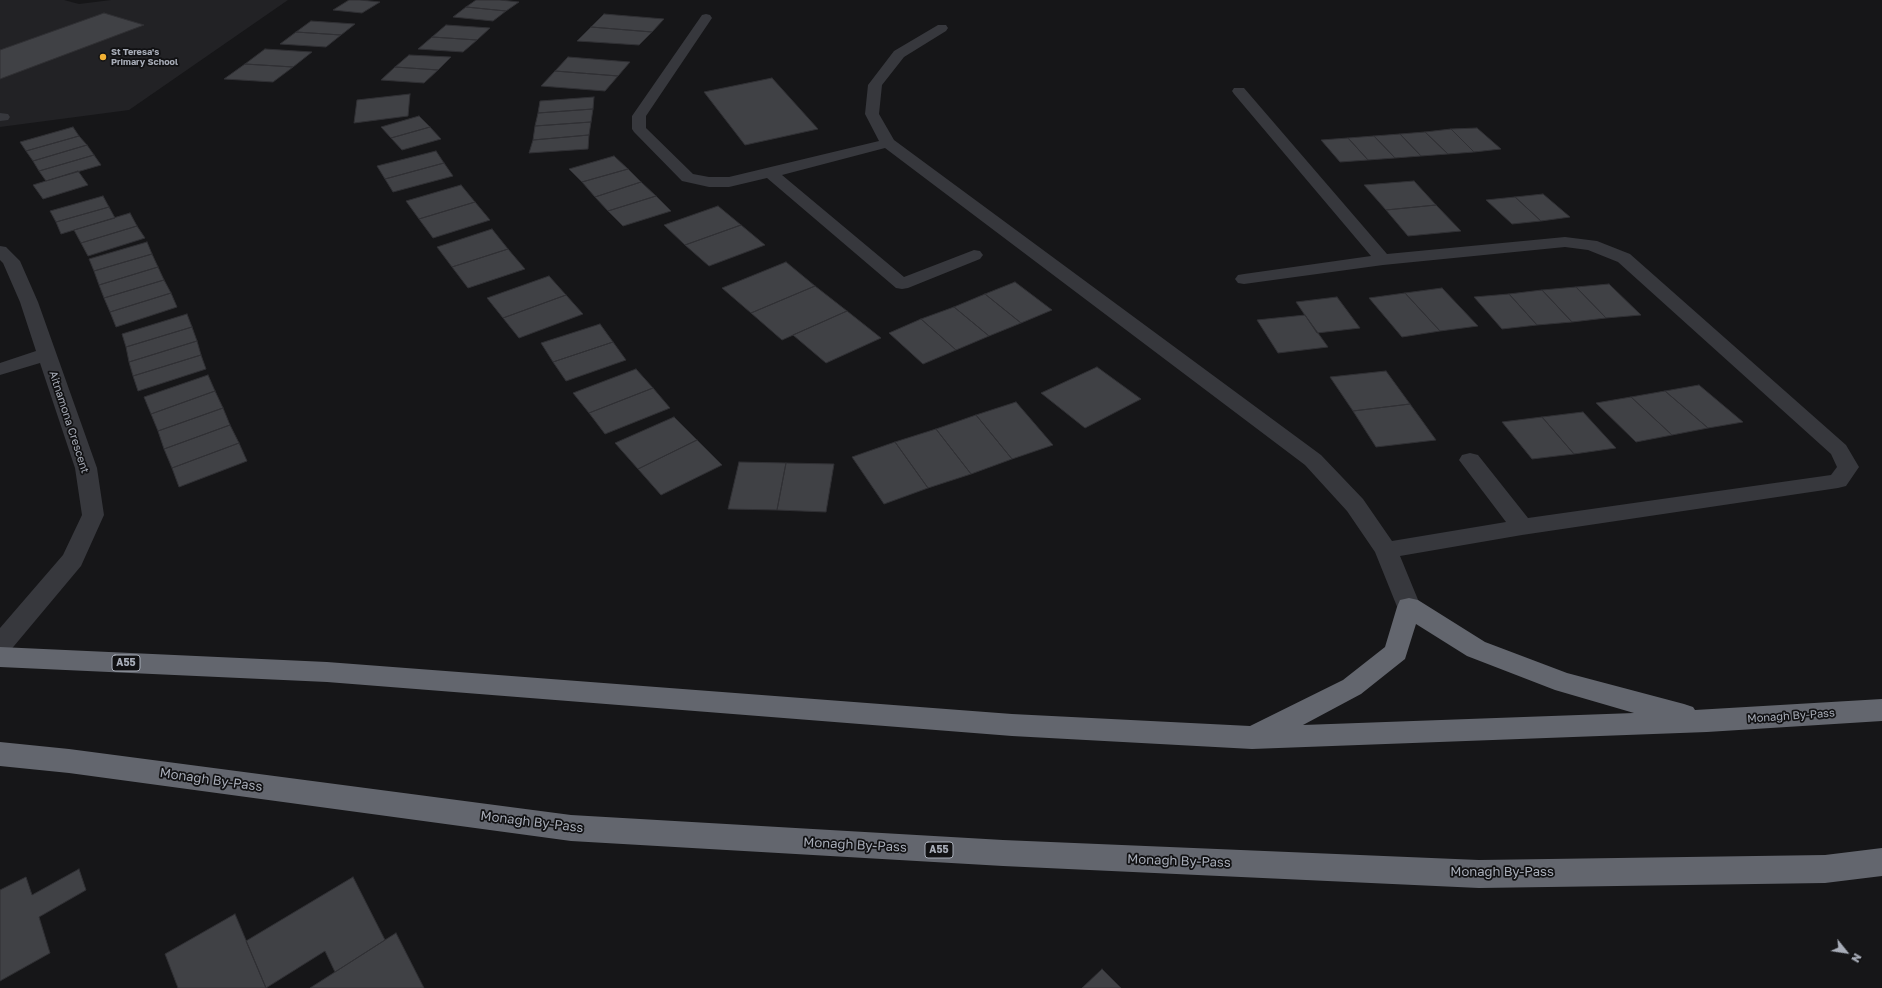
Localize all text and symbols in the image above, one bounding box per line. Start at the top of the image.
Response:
place label: St Teresa's Primary School [111,47,178,68]
marker: St Teresa's Primary School [98,52,108,62]
street label: Aitnamona Crescent [46,369,92,475]
road number: A55 [112,655,140,671]
street label: Monagh By-Pass [1747,706,1835,726]
street label: Monagh By-Pass [159,765,263,795]
street label: Monagh By-Pass [480,808,584,836]
street label: Monagh By-Pass [803,834,907,856]
road number: A55 [925,842,953,858]
street label: Monagh By-Pass [1127,851,1231,871]
street label: Monagh By-Pass [1450,864,1554,880]
north arrow [1826,932,1866,972]
text: N [1849,951,1865,965]

